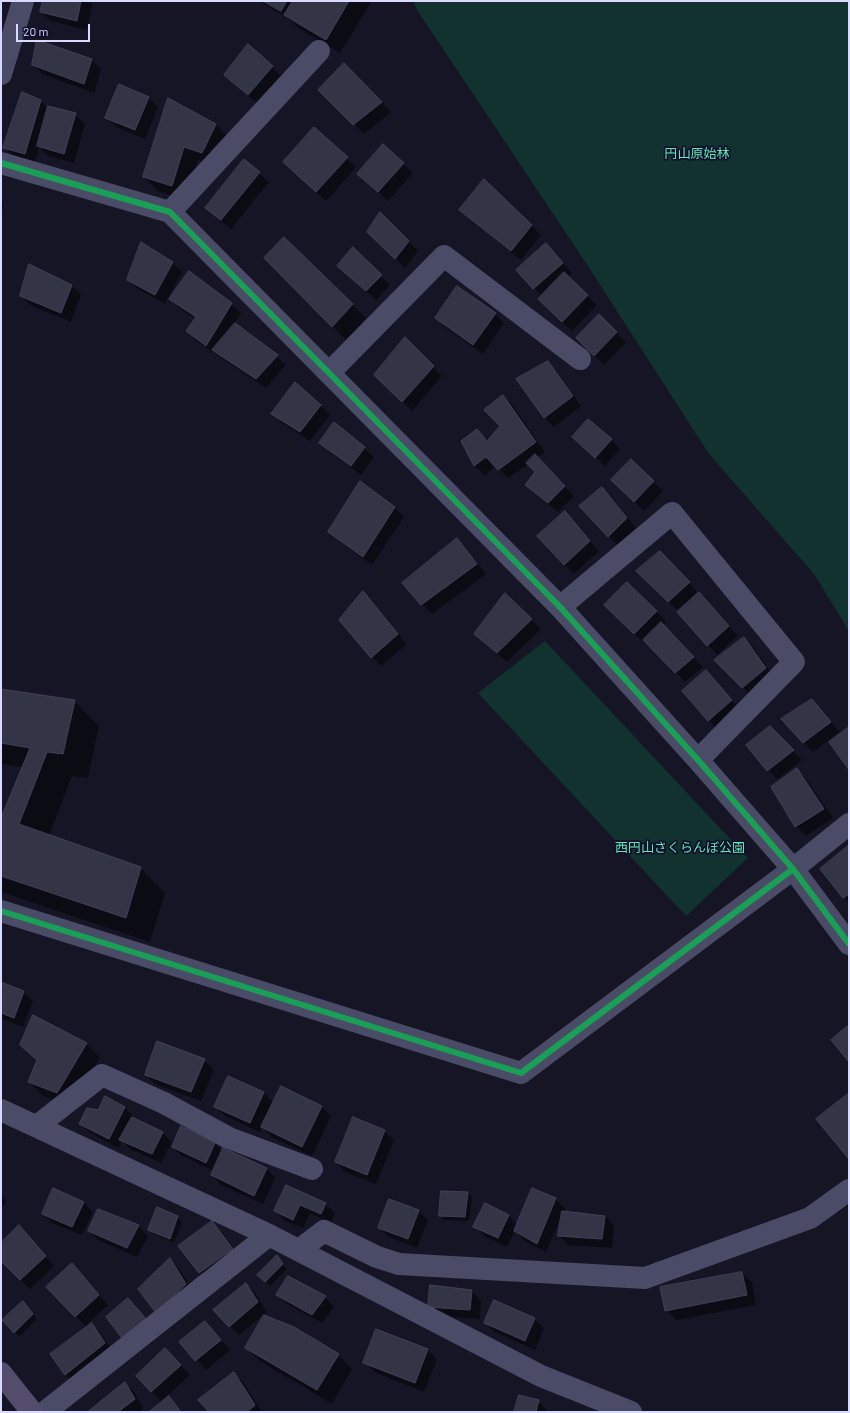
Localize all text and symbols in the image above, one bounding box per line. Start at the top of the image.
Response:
scale bar [18,16,92,42]
text: 20 m [23,24,49,38]
park label: 円山原始林 [665,146,729,162]
park label: 西円山さくらんぼ公園 [615,840,745,856]

